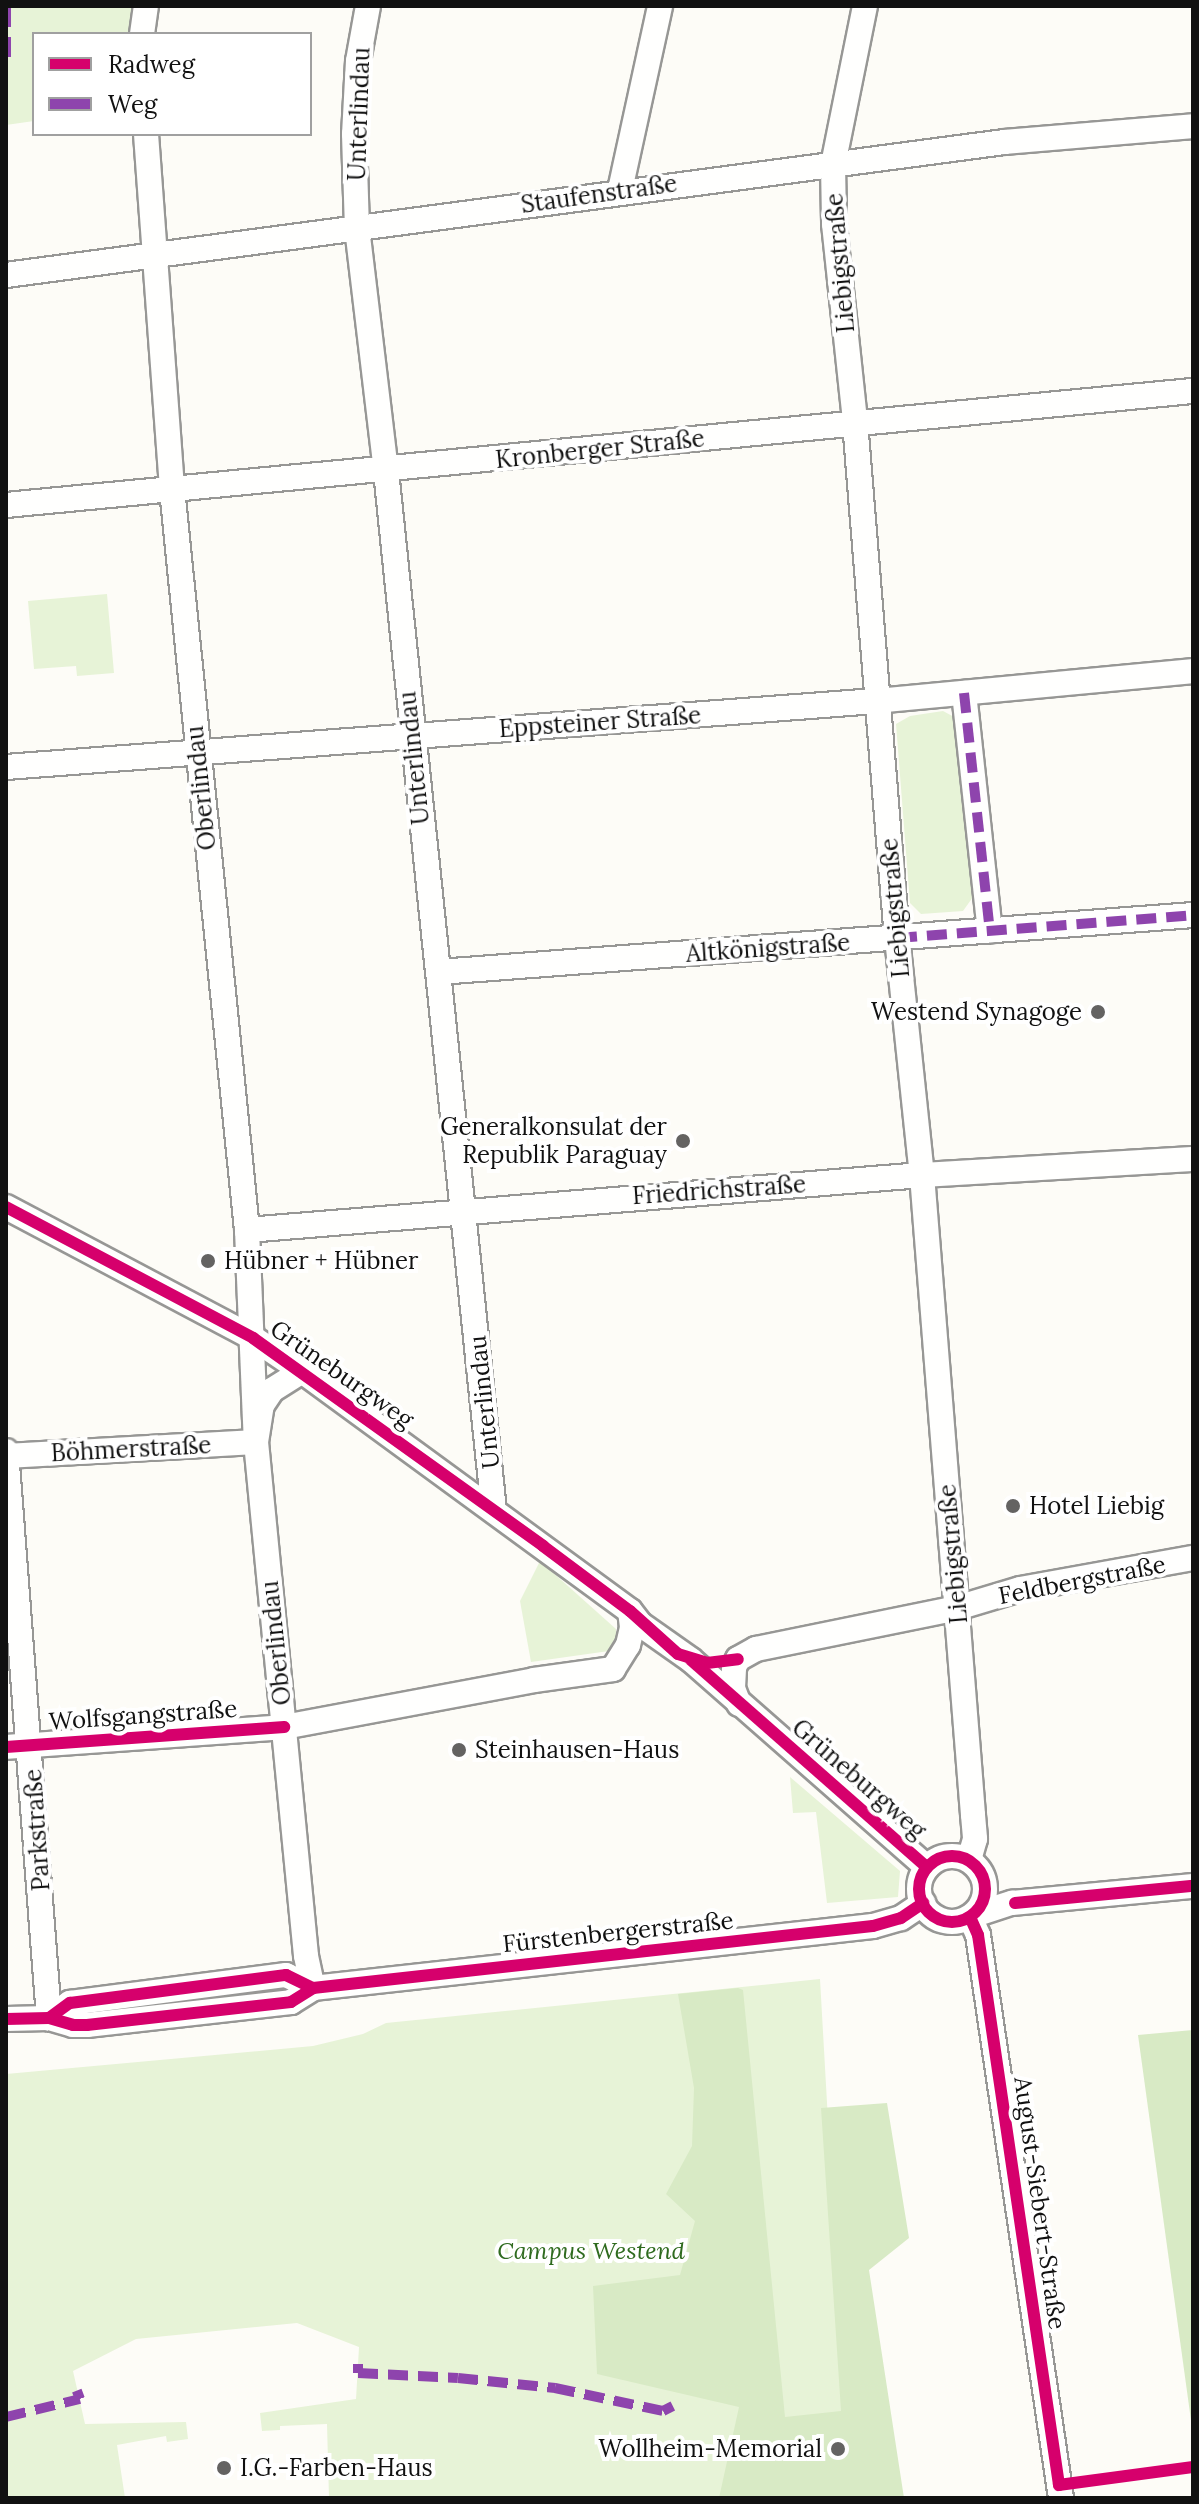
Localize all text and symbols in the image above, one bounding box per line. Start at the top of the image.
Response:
legend [32,32,312,136]
street label: Unterlindau [342,47,376,181]
text: Radweg [108,49,195,80]
text: Weg [108,89,157,120]
street label: Staufenstraße [519,169,679,219]
street label: Liebigstraße [820,192,860,334]
street label: Kronberger Straße [494,424,706,474]
street label: Unterlindau [393,690,435,826]
street label: Eppsteiner Straße [498,701,702,743]
street label: Oberlindau [180,724,222,852]
street label: Liebigstraße [875,837,915,979]
street label: Altkönigstraße [685,928,851,968]
place label: Westend Synagoge [871,998,1082,1026]
marker: Westend Synagoge [1089,1003,1107,1021]
place label: Generalkonsulat der Republik Paraguay [440,1113,667,1169]
marker: Generalkonsulat der Republik Paraguay [674,1132,692,1150]
street label: Friedrichstraße [631,1170,807,1210]
place label: Hübner + Hübner [224,1247,418,1275]
marker: Hübner + Hübner [199,1252,217,1270]
street label: Grüneburgweg [265,1314,419,1434]
street label: Unterlindau [463,1334,505,1470]
street label: Böhmerstraße [50,1430,212,1468]
street label: Liebigstraße [933,1483,973,1625]
place label: Hotel Liebig [1029,1492,1164,1520]
marker: Hotel Liebig [1004,1497,1022,1515]
street label: Feldbergstraße [996,1550,1168,1610]
street label: Oberlindau [255,1579,297,1707]
street label: Wolfsgangstraße [48,1694,238,1736]
street label: Grüneburgweg [786,1713,932,1845]
place label: Steinhausen-Haus [475,1736,679,1764]
marker: Steinhausen-Haus [450,1741,468,1759]
street label: Parkstraße [18,1768,56,1892]
street label: Fürstenbergerstraße [501,1906,735,1958]
street label: August-Siebert-Straße [1008,2075,1072,2331]
park label: Campus Westend [497,2237,685,2265]
place label: Wollheim-Memorial [599,2435,822,2463]
marker: Wollheim-Memorial [829,2440,847,2458]
place label: I.G.-Farben-Haus [240,2454,433,2482]
marker: I.G.-Farben-Haus [215,2459,233,2477]

